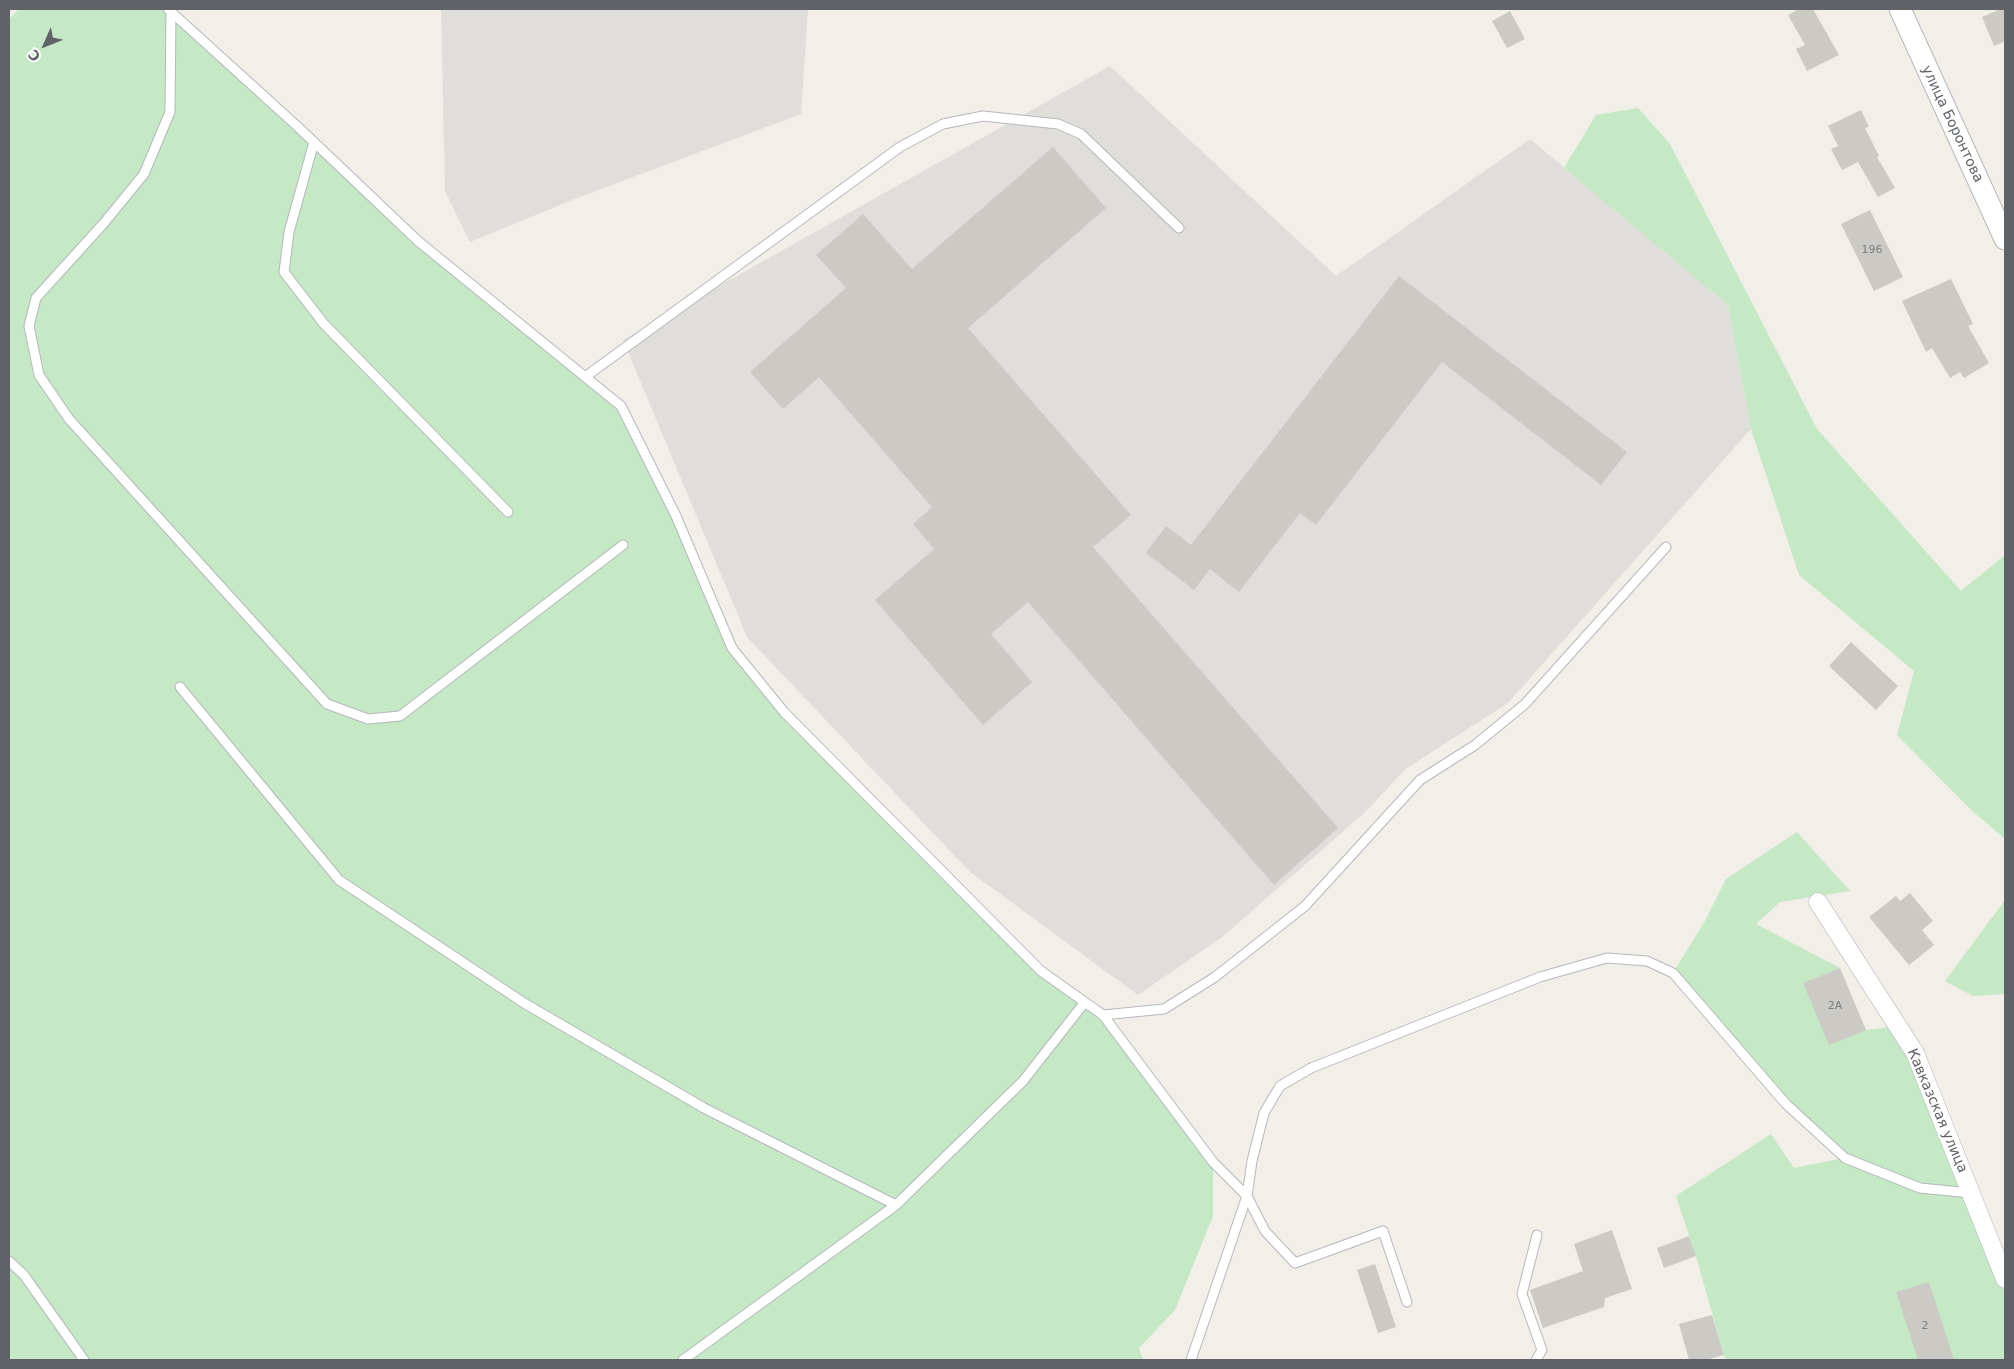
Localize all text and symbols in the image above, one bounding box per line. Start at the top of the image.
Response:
north arrow [20,20,70,70]
text: С [25,46,44,65]
street label: улица Боронтова [1918,63,1986,185]
house number: 196 [1862,243,1882,257]
house number: 2А [1828,999,1842,1013]
street label: Кавказская улица [1903,1046,1971,1176]
house number: 2 [1922,1319,1928,1333]

